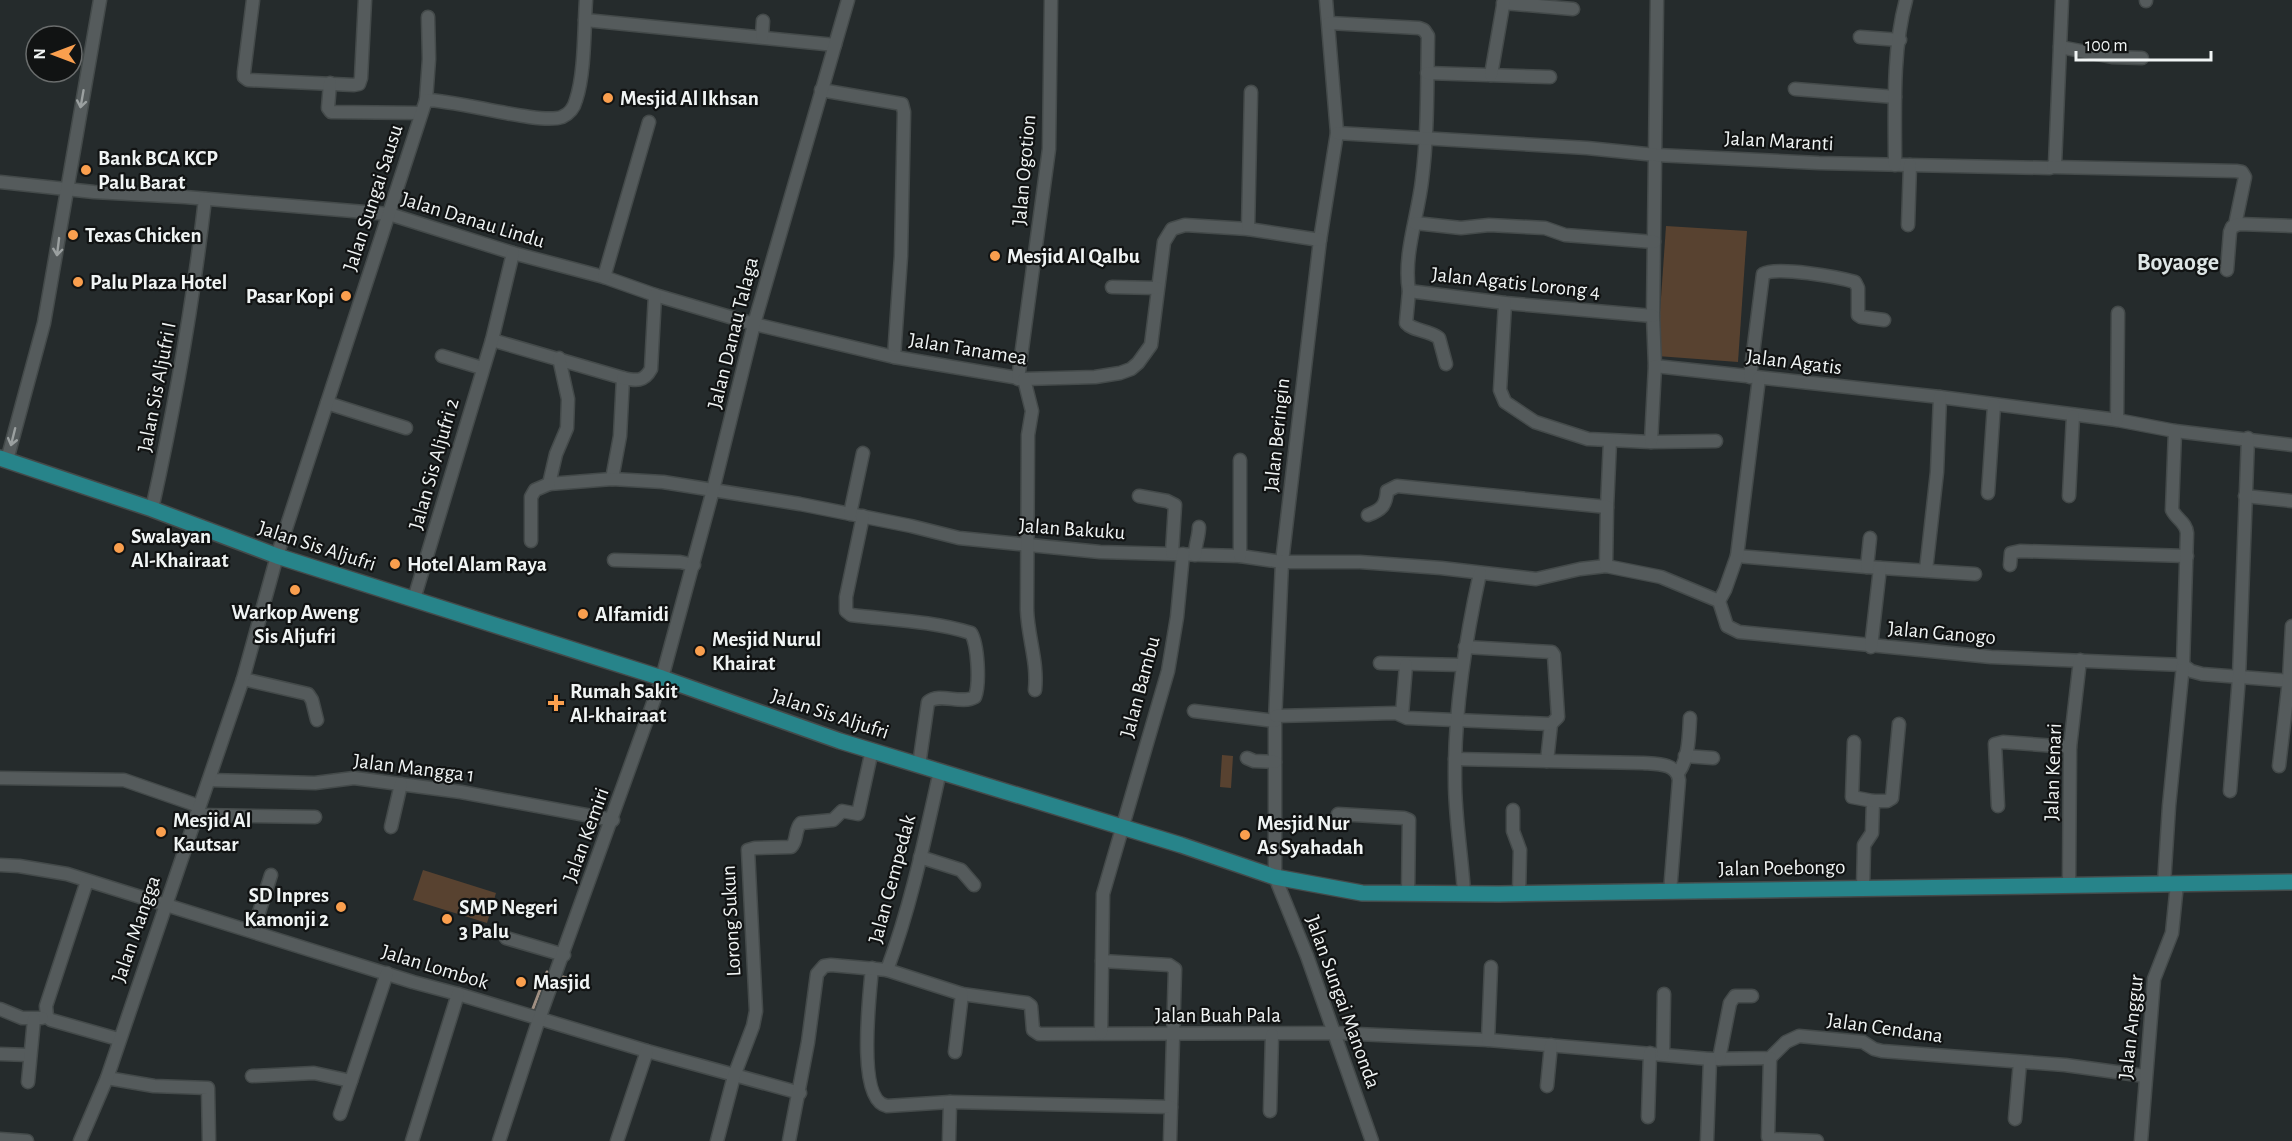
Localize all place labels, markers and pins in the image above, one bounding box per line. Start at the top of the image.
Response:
place label: Mesjid Al Ikhsan [620,88,759,109]
marker: Mesjid Al Ikhsan [601,91,615,105]
place label: Bank BCA KCP Palu Barat [98,148,218,193]
marker: Bank BCA KCP Palu Barat [79,163,93,177]
place label: Texas Chicken [85,225,202,246]
marker: Texas Chicken [66,228,80,242]
place label: Mesjid Al Qalbu [1007,246,1140,268]
marker: Mesjid Al Qalbu [988,249,1002,263]
place label: Palu Plaza Hotel [90,272,227,293]
marker: Palu Plaza Hotel [71,275,85,289]
place label: Pasar Kopi [246,286,334,307]
marker: Pasar Kopi [339,289,353,303]
place label: Swalayan Al-Khairaat [131,526,229,571]
marker: Swalayan Al-Khairaat [112,541,126,555]
place label: Hotel Alam Raya [407,554,547,575]
marker: Hotel Alam Raya [388,557,402,571]
marker: Warkop Aweng Sis Aljufri [288,583,302,597]
place label: Warkop Aweng Sis Aljufri [231,602,359,647]
place label: Alfamidi [595,604,669,625]
marker: Alfamidi [576,607,590,621]
place label: Mesjid Nurul Khairat [712,629,821,674]
marker: Mesjid Nurul Khairat [693,644,707,658]
place label: Rumah Sakit Al-khairaat [570,681,678,726]
marker: Rumah Sakit Al-khairaat [547,694,565,712]
place label: Mesjid Al Kautsar [173,810,251,855]
place label: Mesjid Nur As Syahadah [1257,813,1364,858]
marker: Mesjid Al Kautsar [154,825,168,839]
marker: Mesjid Nur As Syahadah [1238,828,1252,842]
place label: SD Inpres Kamonji 2 [244,885,329,930]
place label: SMP Negeri 3 Palu [459,897,558,942]
marker: SD Inpres Kamonji 2 [334,900,348,914]
marker: SMP Negeri 3 Palu [440,912,454,926]
place label: Masjid [533,972,590,993]
marker: Masjid [514,975,528,989]

